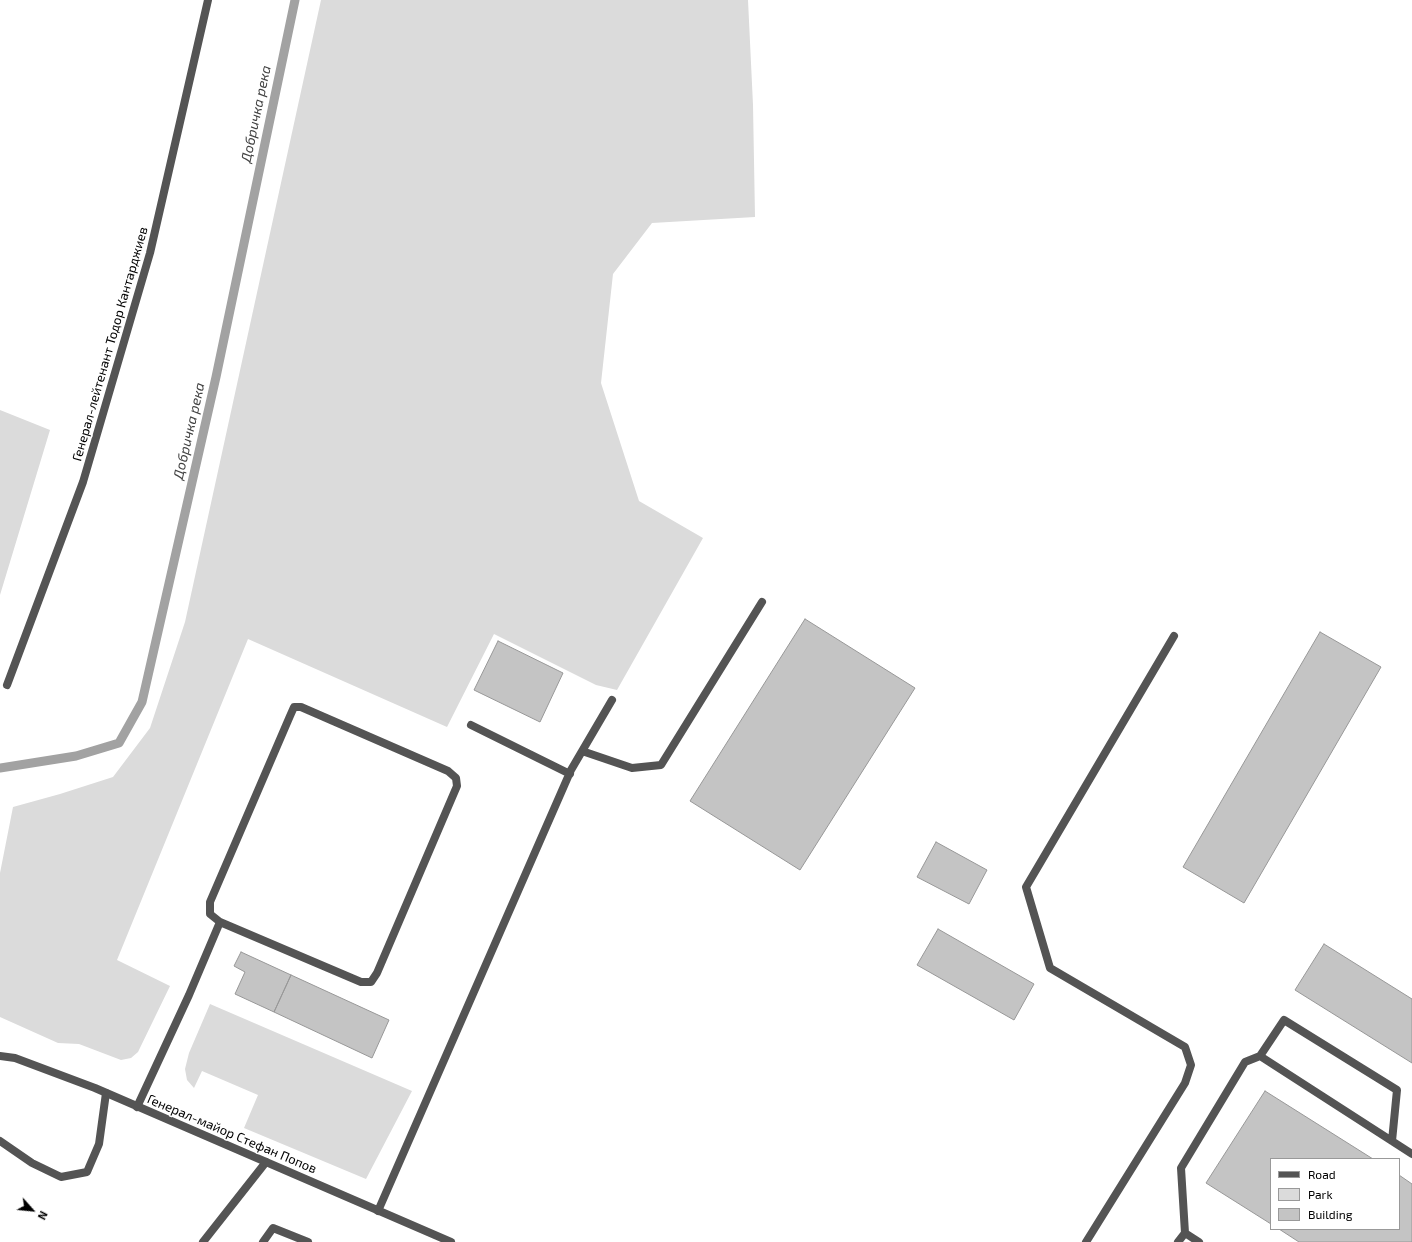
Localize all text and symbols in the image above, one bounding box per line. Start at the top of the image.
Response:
water label: Добричка река [238,64,274,164]
street label: Генерал-лейтенант Тодор Кантарджиев [69,225,151,463]
water label: Добричка река [170,381,208,481]
street label: Генерал-майор Стефан Попов [145,1091,319,1177]
legend [1270,1158,1400,1230]
text: Road [1308,1167,1336,1181]
text: Park [1308,1187,1333,1201]
north arrow [12,1190,52,1230]
text: Building [1308,1207,1352,1221]
text: N [36,1209,51,1222]

